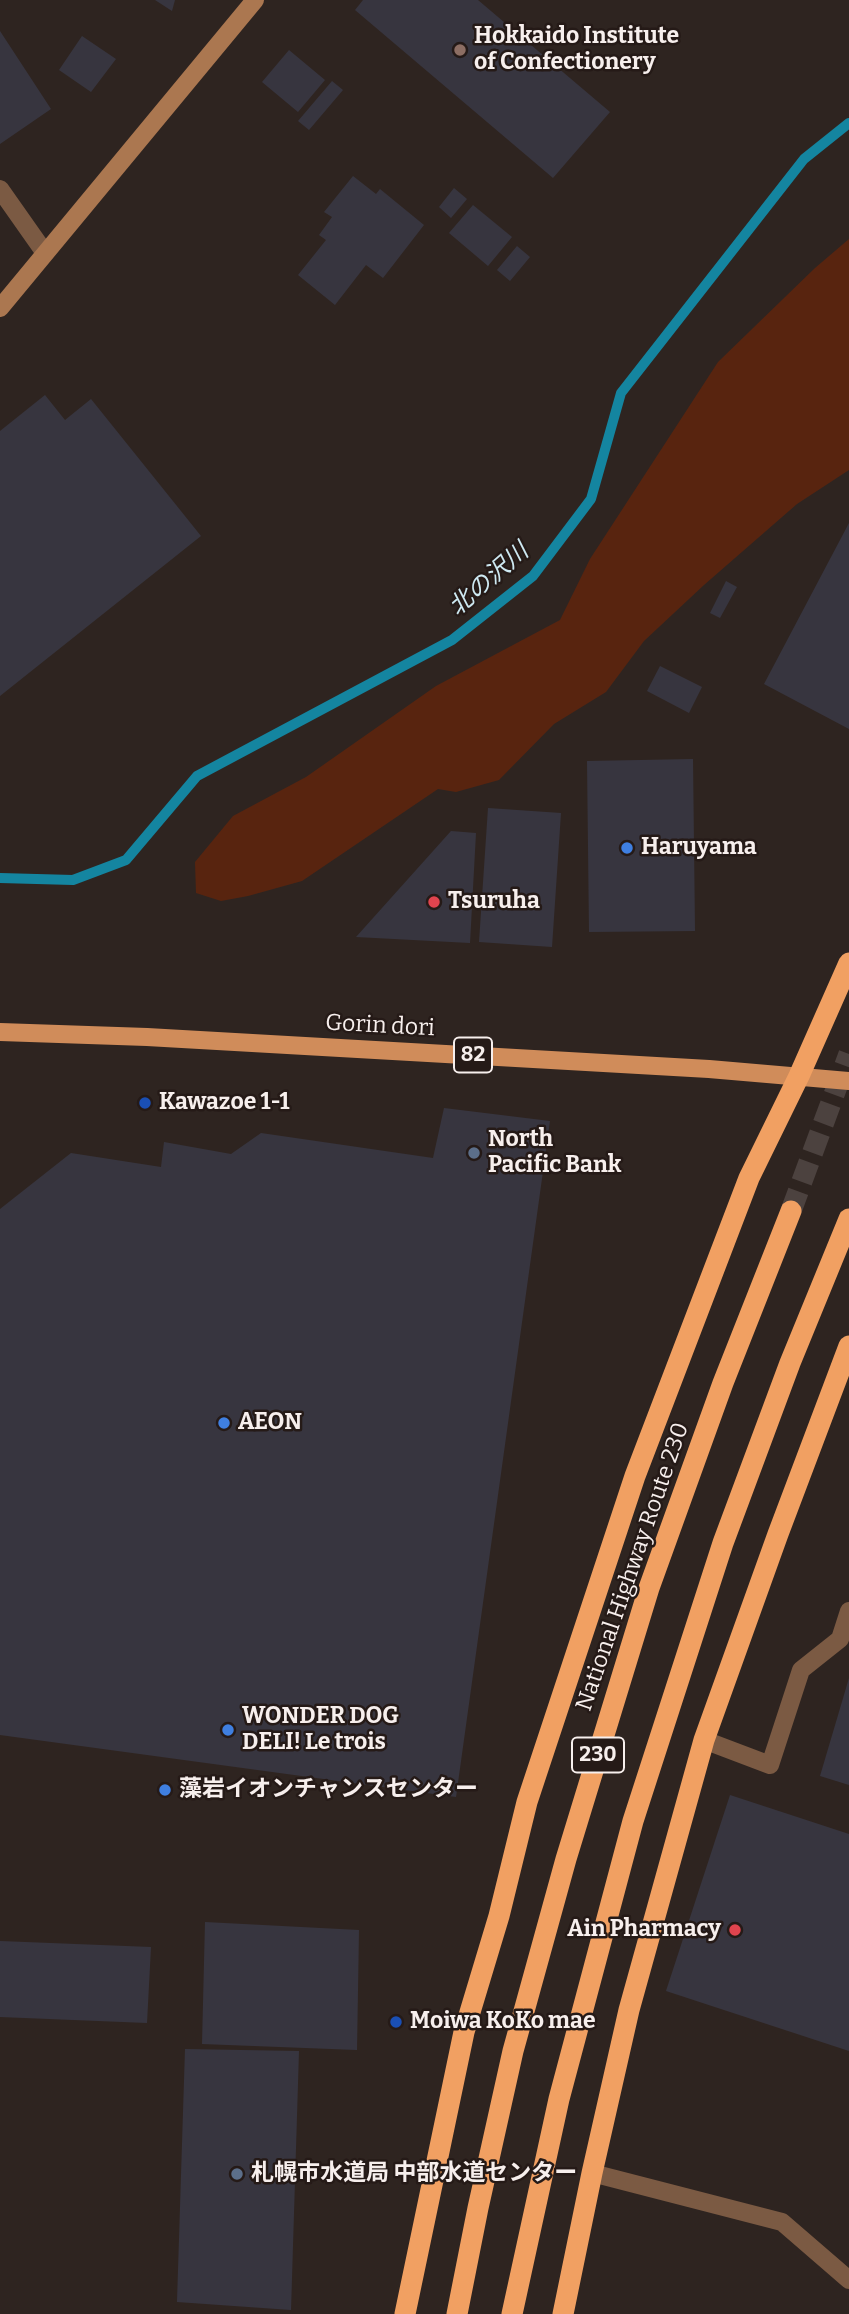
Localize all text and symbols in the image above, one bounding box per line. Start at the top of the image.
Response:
place label: Hokkaido Institute of Confectionery [474,23,679,77]
marker: Hokkaido Institute of Confectionery [452,42,468,58]
water label: 北の沢川 [443,538,535,622]
place label: Haruyama [641,834,757,862]
marker: Haruyama [619,840,635,856]
place label: Tsuruha [448,888,540,916]
marker: Tsuruha [426,894,442,910]
street label: Gorin dori [325,1009,435,1043]
road number: 82 [454,1038,492,1072]
place label: Kawazoe 1-1 [159,1089,290,1117]
marker: Kawazoe 1-1 [137,1095,153,1111]
place label: North Pacific Bank [488,1126,621,1180]
marker: North Pacific Bank [466,1145,482,1161]
place label: AEON [238,1409,302,1437]
marker: AEON [216,1415,232,1431]
street label: National Highway Route 230 [571,1419,695,1715]
place label: WONDER DOG DELI! Le trois [242,1703,399,1757]
marker: WONDER DOG DELI! Le trois [220,1722,236,1738]
road number: 230 [572,1738,624,1772]
place label: 藻岩イオンチャンスセンター [179,1776,478,1804]
marker: 藻岩イオンチャンスセンター [157,1782,173,1798]
place label: Ain Pharmacy [567,1916,721,1944]
marker: Ain Pharmacy [727,1922,743,1938]
place label: Moiwa KoKo mae [410,2008,596,2036]
marker: Moiwa KoKo mae [388,2014,404,2030]
place label: 札幌市水道局 中部水道センター [251,2160,577,2188]
marker: 札幌市水道局 中部水道センター [229,2166,245,2182]

